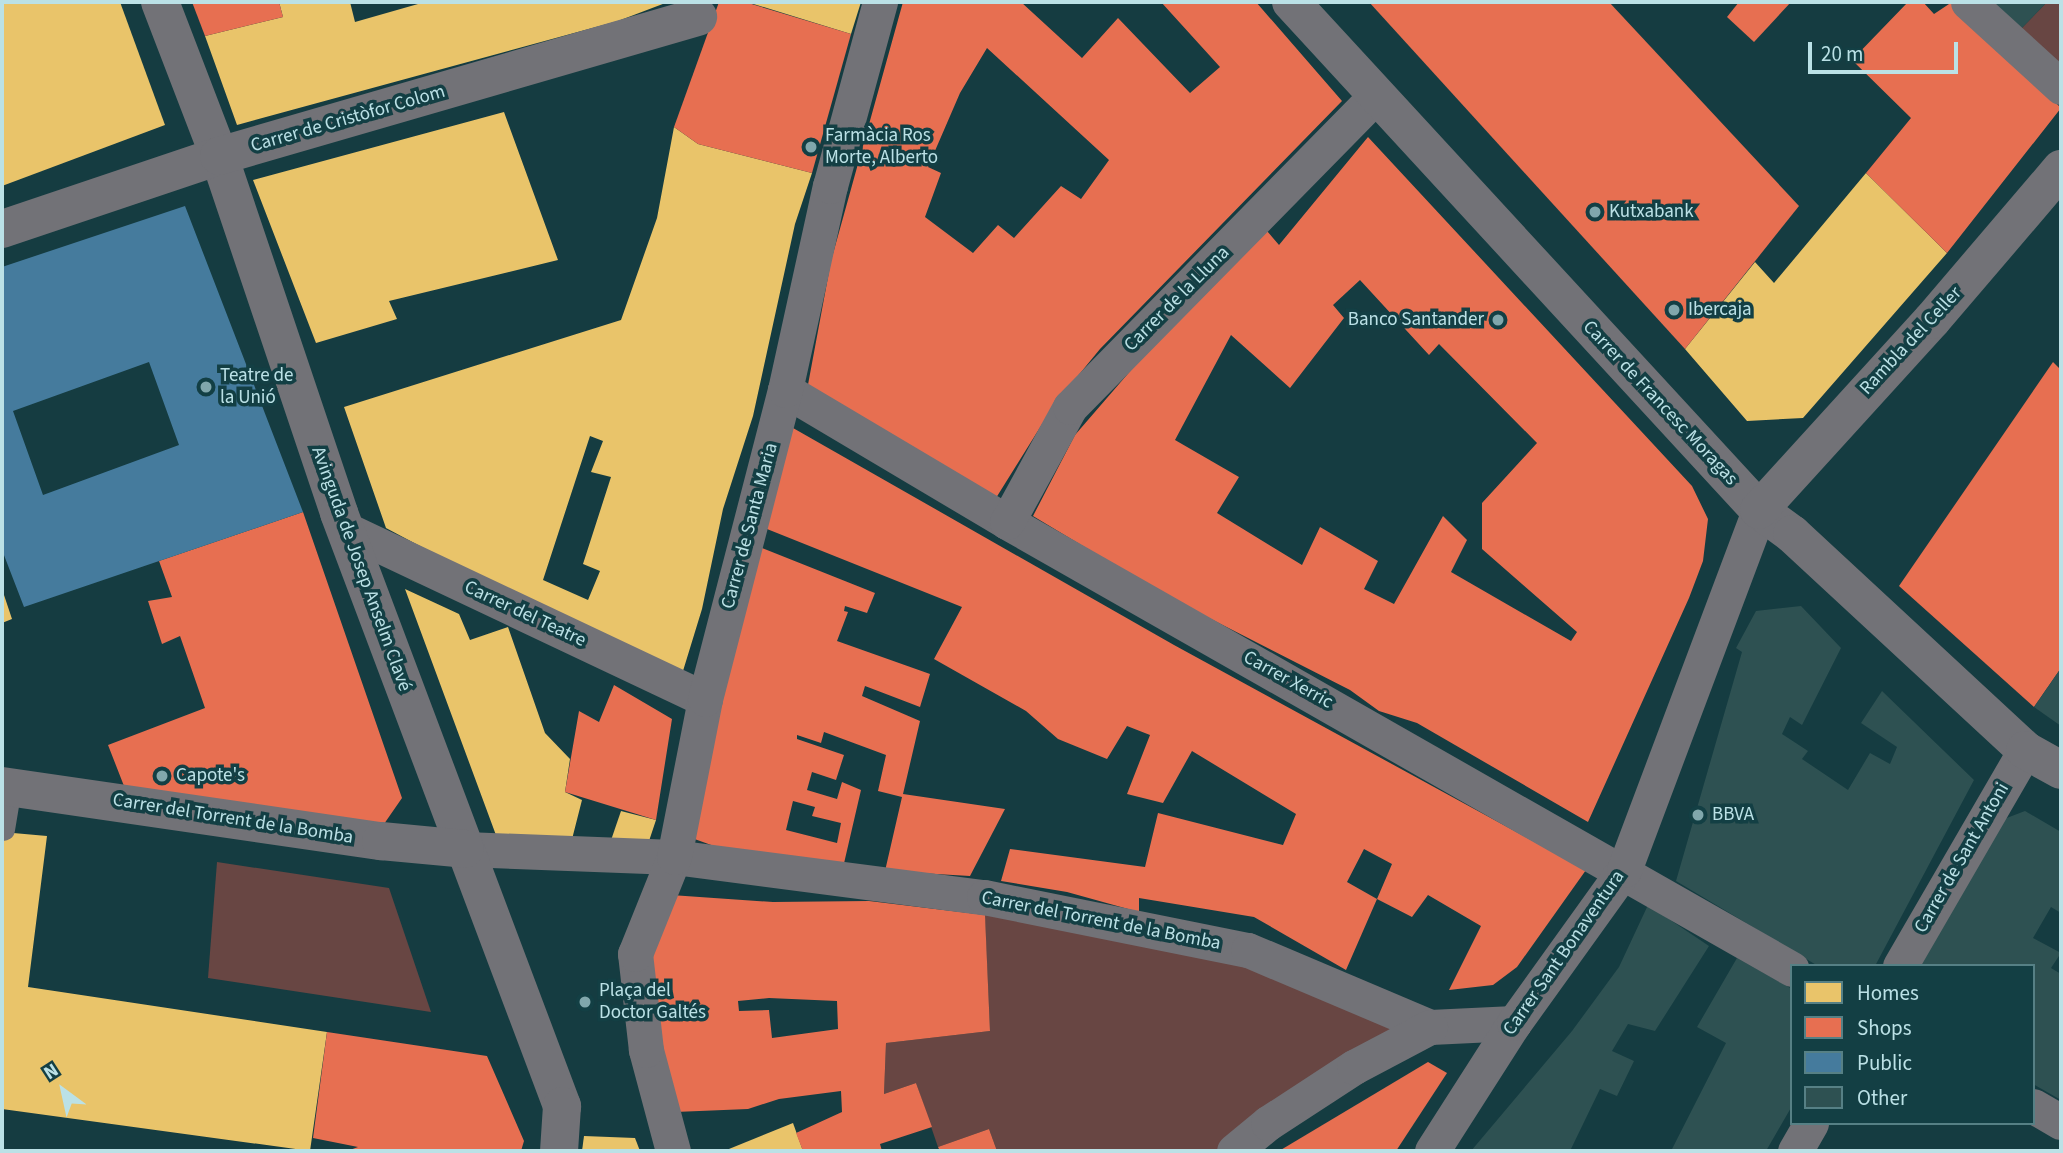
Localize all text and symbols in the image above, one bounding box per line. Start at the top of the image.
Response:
scale bar [1811,28,1962,72]
text: 20 m [1821,39,1863,69]
street label: Carrer de Cristòfor Colom [248,80,448,158]
place label: Farmàcia Ros Morte, Alberto [825,125,938,169]
marker: Farmàcia Ros Morte, Alberto [803,139,819,155]
place label: Kutxabank [1609,201,1694,223]
marker: Kutxabank [1587,204,1603,220]
street label: Carrer de la Lluna [1120,242,1234,356]
street label: Rambla del Celler [1855,282,1967,400]
place label: Ibercaja [1688,299,1752,321]
marker: Ibercaja [1666,302,1682,318]
place label: Banco Santander [1348,309,1484,331]
marker: Banco Santander [1490,312,1506,328]
street label: Carrer de Francesc Moragas [1578,316,1742,490]
place label: Teatre de la Unió [220,365,293,409]
marker: Teatre de la Unió [198,379,214,395]
street label: Carrer de Santa Maria [717,441,783,611]
street label: Avinguda de Josep Anselm Clavé [306,444,416,694]
street label: Carrer del Teatre [461,576,589,652]
street label: Carrer Xerric [1239,646,1337,714]
place label: Capote's [176,765,245,787]
marker: Capote's [154,768,170,784]
street label: Carrer de Sant Antoni [1910,779,2014,937]
street label: Carrer del Torrent de la Bomba [111,789,355,849]
place label: BBVA [1712,804,1754,826]
marker: BBVA [1690,807,1706,823]
street label: Carrer Sant Bonaventura [1498,866,1630,1040]
street label: Carrer del Torrent de la Bomba [979,887,1223,955]
legend [1790,964,2035,1125]
text: Homes [1857,978,1919,1008]
place label: Plaça del Doctor Galtés [599,980,706,1024]
marker: Plaça del Doctor Galtés [577,994,593,1010]
text: Shops [1857,1013,1911,1043]
text: Public [1857,1048,1912,1078]
north arrow [28,1055,98,1125]
text: N [39,1057,64,1087]
text: Other [1857,1083,1907,1113]

